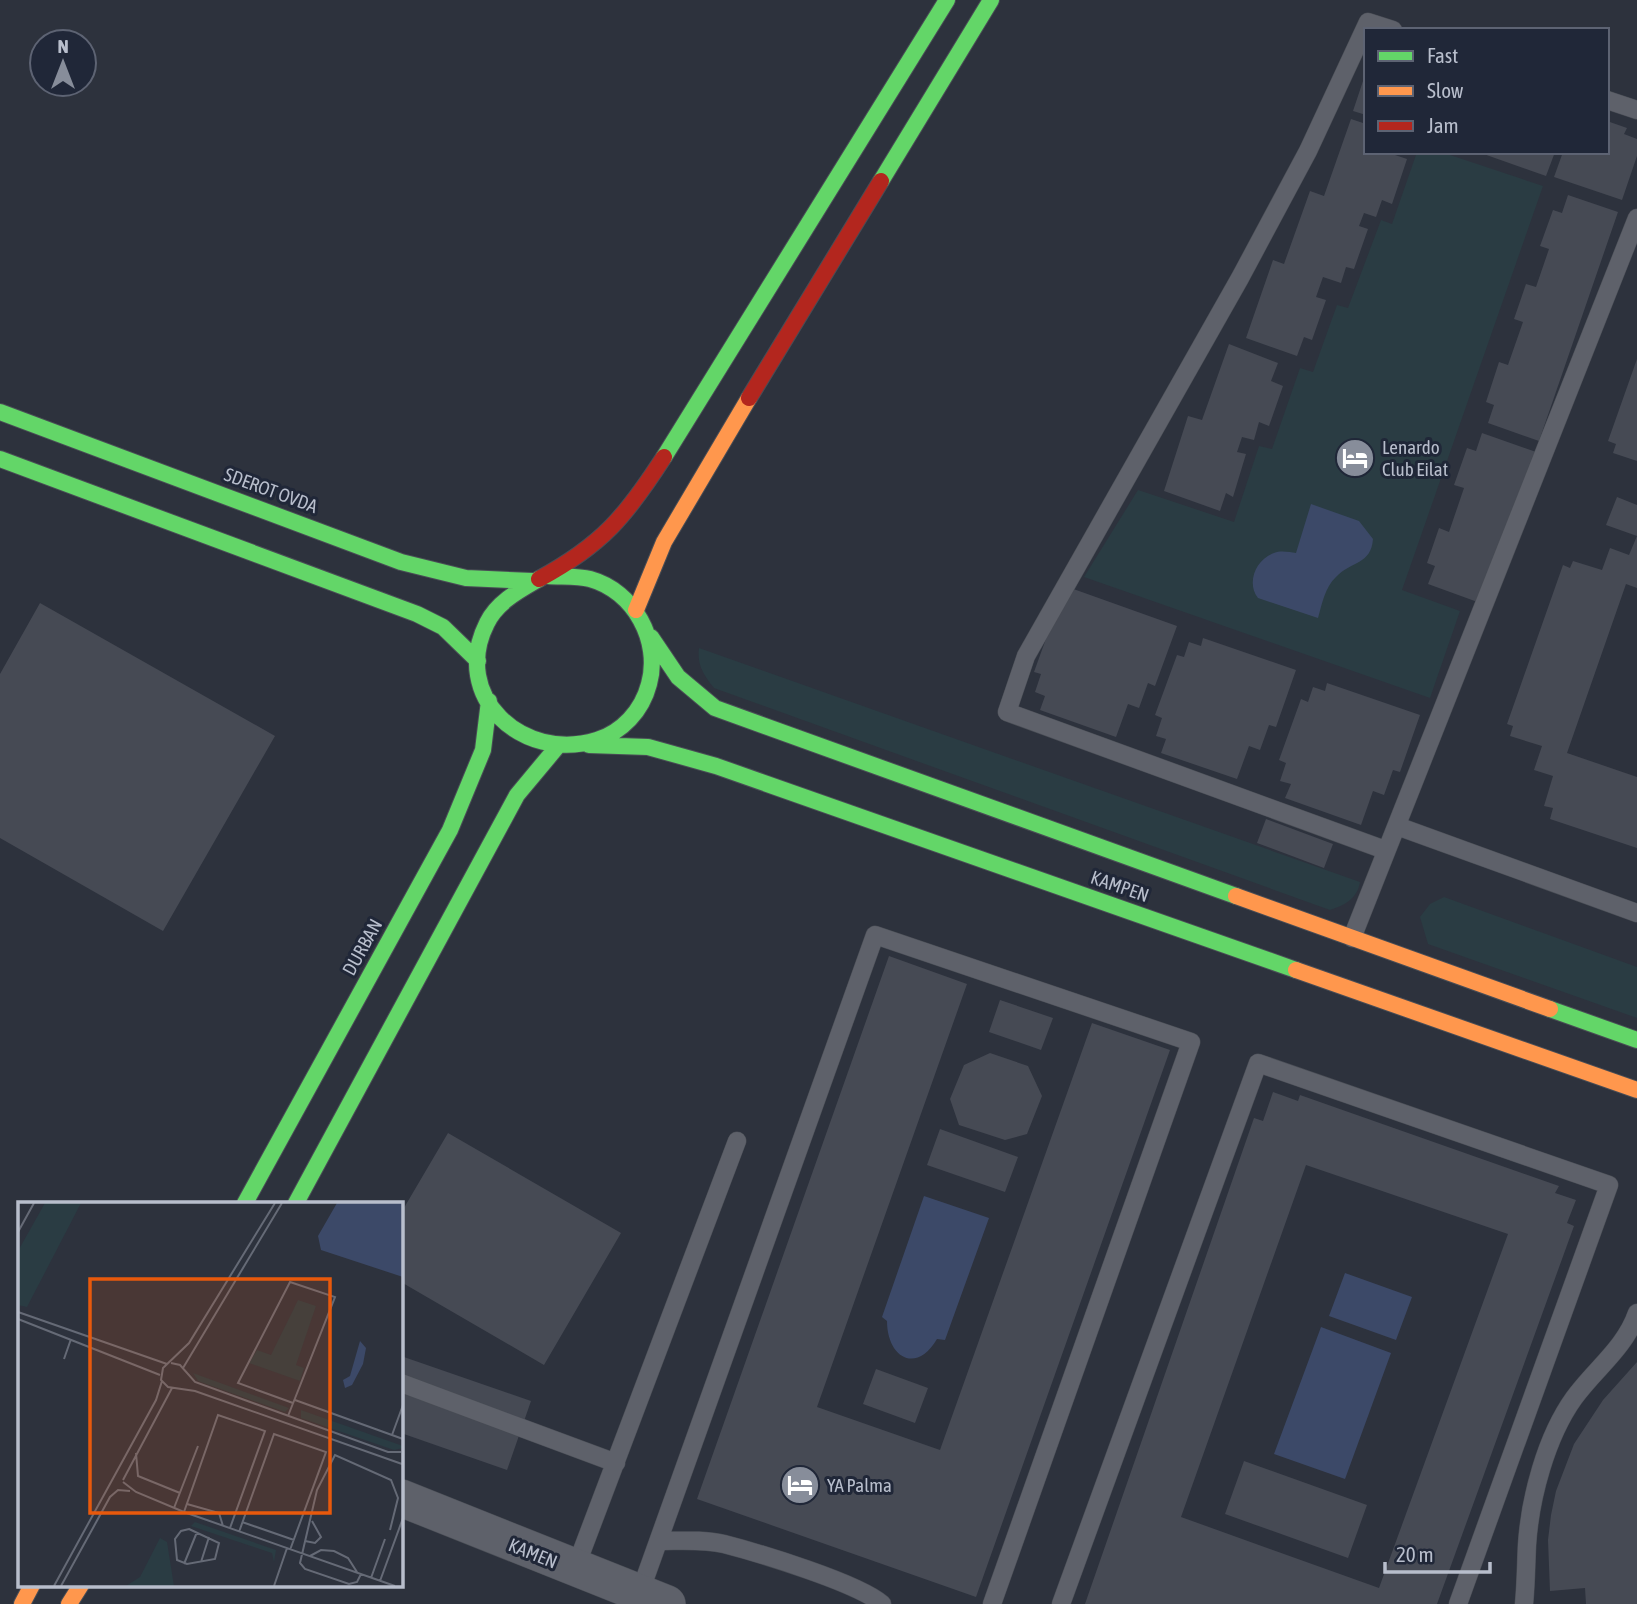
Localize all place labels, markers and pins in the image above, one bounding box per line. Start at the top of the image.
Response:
place label: Lenardo Club Eilat [1382,436,1448,480]
hotel icon: Lenardo Club Eilat [1334,437,1376,479]
hotel icon: YA Palma [779,1464,821,1506]
place label: YA Palma [827,1474,892,1496]

